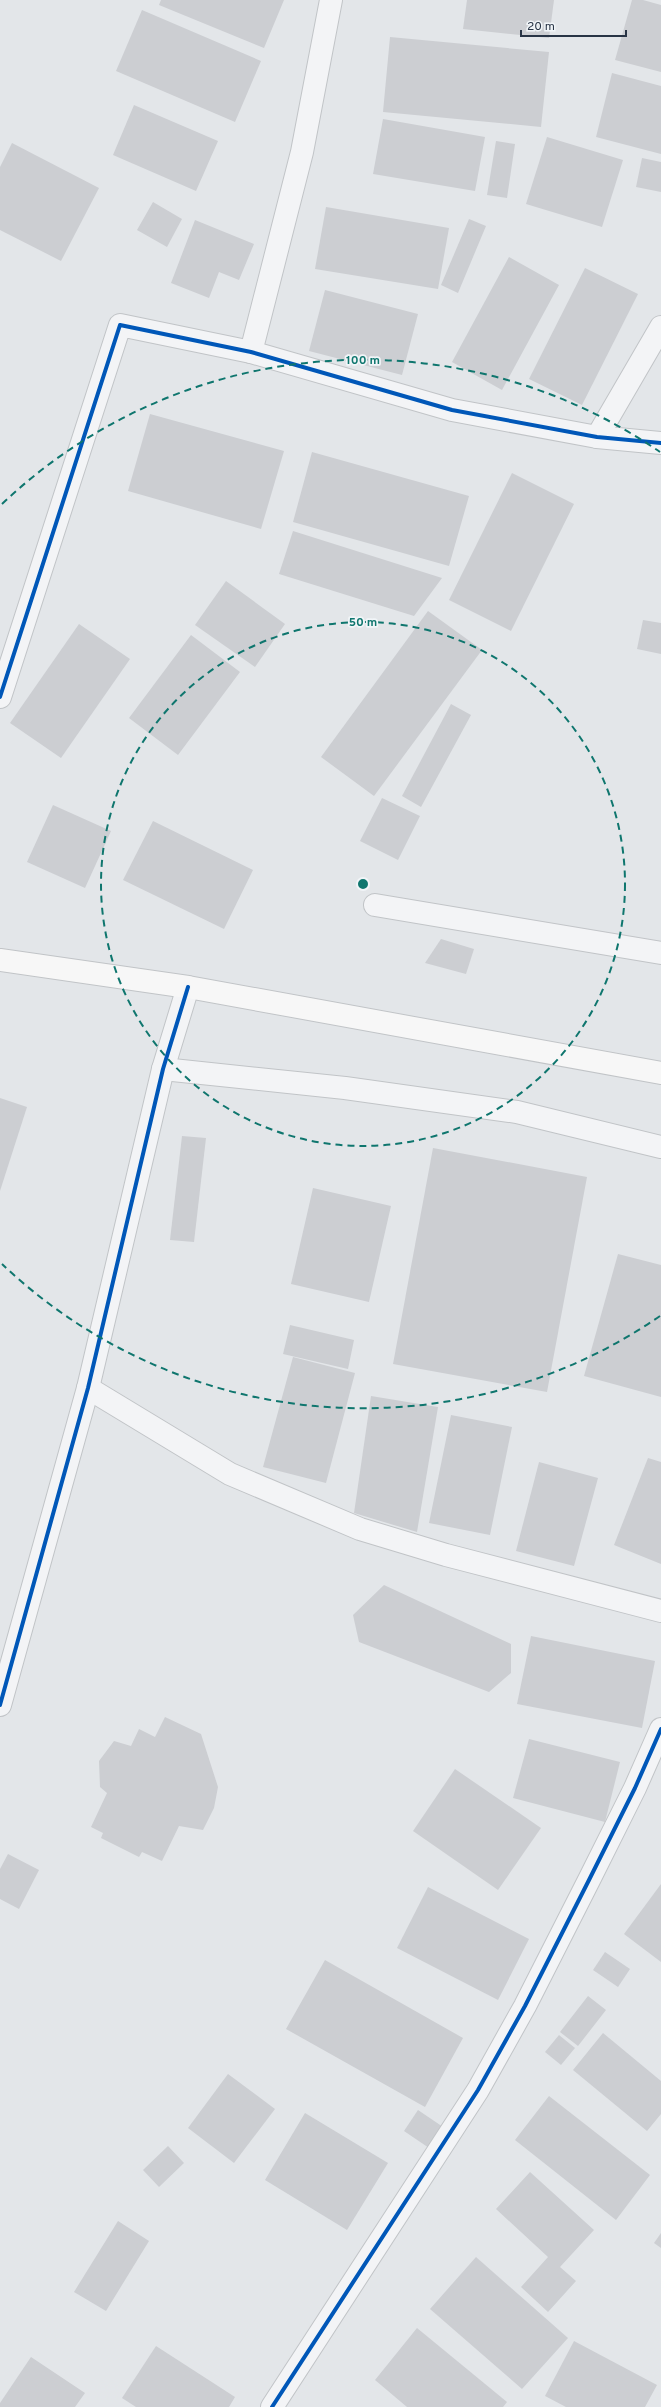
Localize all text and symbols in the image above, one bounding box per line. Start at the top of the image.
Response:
scale bar [521,12,626,38]
text: 20 m [527,19,555,35]
text: 100 m [346,353,380,369]
text: 50 m [349,615,377,631]
centre of rings [356,877,370,891]

